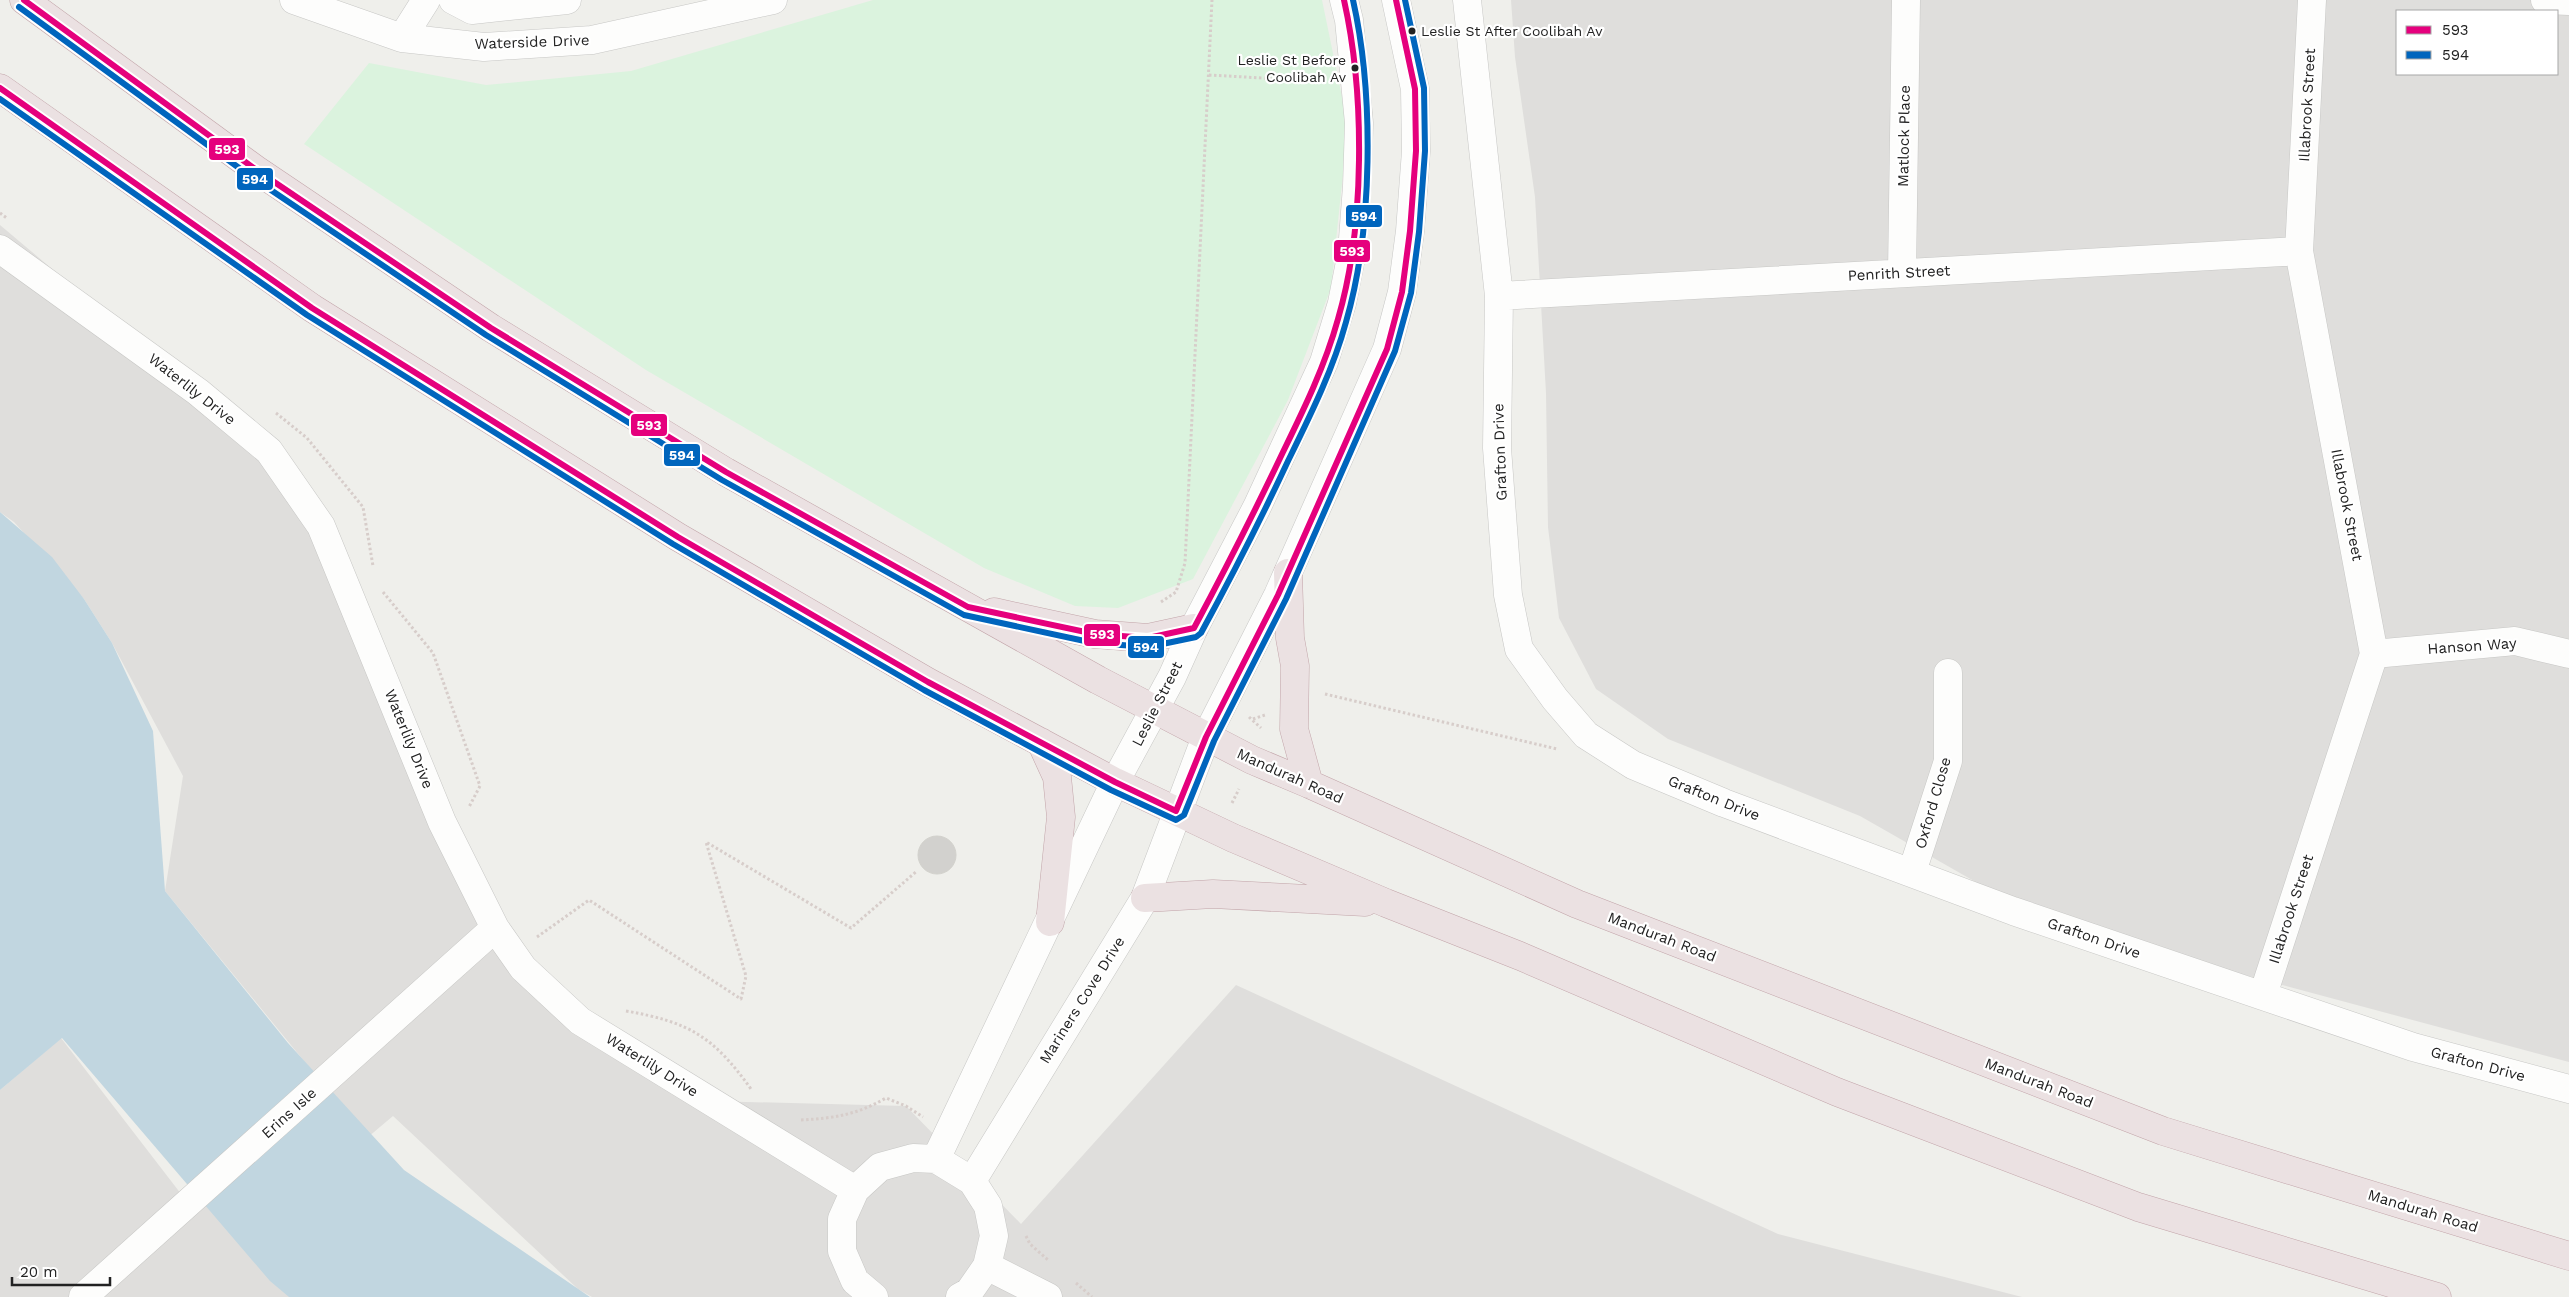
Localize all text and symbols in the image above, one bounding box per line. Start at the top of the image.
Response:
legend [2396,10,2559,75]
text: 593 [2442,21,2468,39]
place label: Leslie St After Coolibah Av [1421,23,1603,39]
marker: Leslie St After Coolibah Av [1407,26,1417,36]
street label: Waterside Drive [474,31,590,53]
text: 594 [2442,46,2469,64]
street label: Illabrook Street [2295,47,2319,162]
place label: Leslie St Before Coolibah Av [1237,52,1347,85]
marker: Leslie St Before Coolibah Av [1350,63,1360,73]
street label: Matlock Place [1894,85,1914,187]
line badge: 593 [208,137,246,161]
text: 593 [215,141,239,157]
line badge: 594 [236,167,274,191]
text: 594 [242,171,268,187]
line badge: 594 [1345,204,1383,228]
text: 594 [1351,208,1377,224]
line badge: 593 [1333,239,1371,263]
text: 593 [1340,243,1364,259]
street label: Penrith Street [1847,261,1952,285]
street label: Waterlily Drive [145,349,239,429]
street label: Grafton Drive [1489,403,1511,501]
line badge: 593 [630,413,668,437]
text: 593 [637,417,661,433]
line badge: 594 [663,443,701,467]
text: 594 [669,447,695,463]
street label: Illabrook Street [2327,447,2367,563]
line badge: 593 [1083,623,1121,647]
text: 593 [1090,626,1114,642]
street label: Hanson Way [2427,634,2517,658]
line badge: 594 [1127,635,1165,659]
text: 594 [1133,639,1159,655]
street label: Leslie Street [1128,658,1186,749]
street label: Waterlily Drive [381,687,437,791]
street label: Mandurah Road [1234,744,1346,808]
street label: Oxford Close [1911,755,1955,851]
street label: Grafton Drive [1666,771,1762,825]
street label: Illabrook Street [2265,851,2317,966]
street label: Mandurah Road [1605,908,1719,966]
street label: Grafton Drive [2045,914,2143,962]
street label: Mariners Cove Drive [1036,933,1128,1067]
street label: Waterlily Drive [602,1029,702,1101]
street label: Grafton Drive [2429,1043,2527,1085]
street label: Mandurah Road [1982,1054,2096,1112]
street label: Erins Isle [258,1084,320,1142]
street label: Mandurah Road [2366,1186,2480,1236]
scale bar [12,1254,110,1286]
text: 20 m [20,1263,58,1281]

